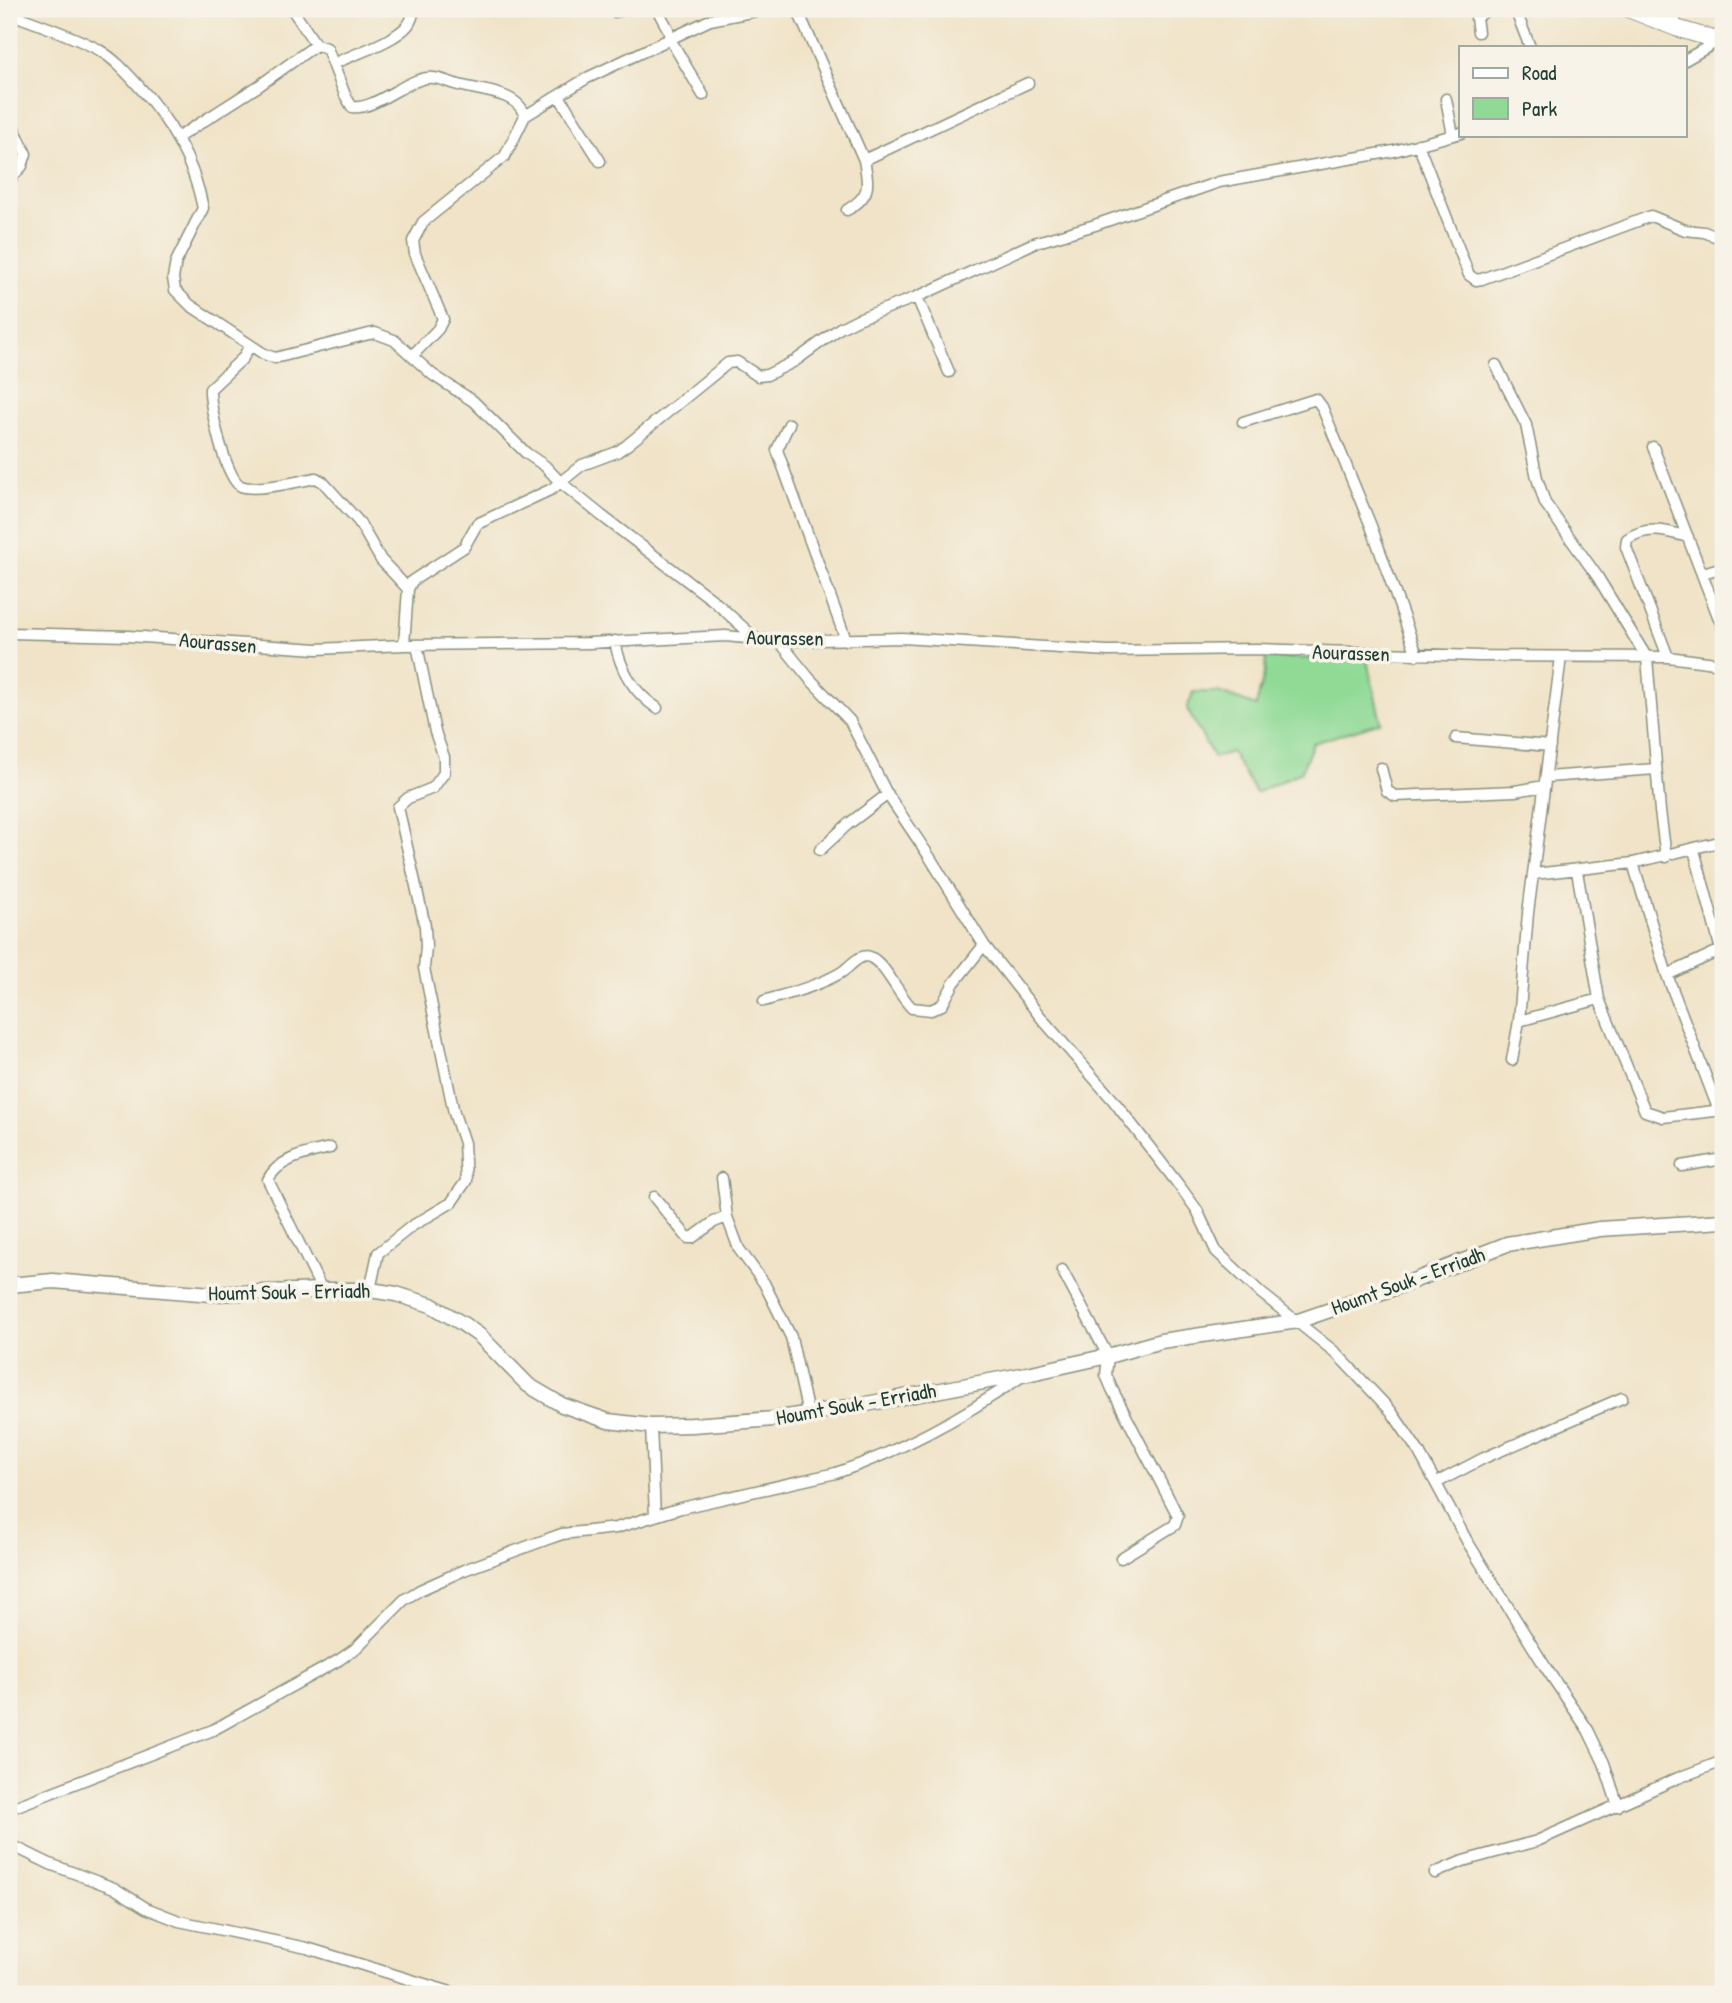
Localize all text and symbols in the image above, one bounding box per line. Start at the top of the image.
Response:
legend [1459,46,1686,136]
text: Road [1522,58,1556,87]
text: Park [1522,94,1557,123]
street label: Aourassen [746,622,824,653]
street label: Aourassen [178,625,258,660]
street label: Aourassen [1312,637,1390,668]
street label: Houmt Souk - Erriadh [1327,1239,1489,1322]
street label: Houmt Souk - Erriadh [208,1276,370,1307]
street label: Houmt Souk - Erriadh [774,1375,938,1432]

